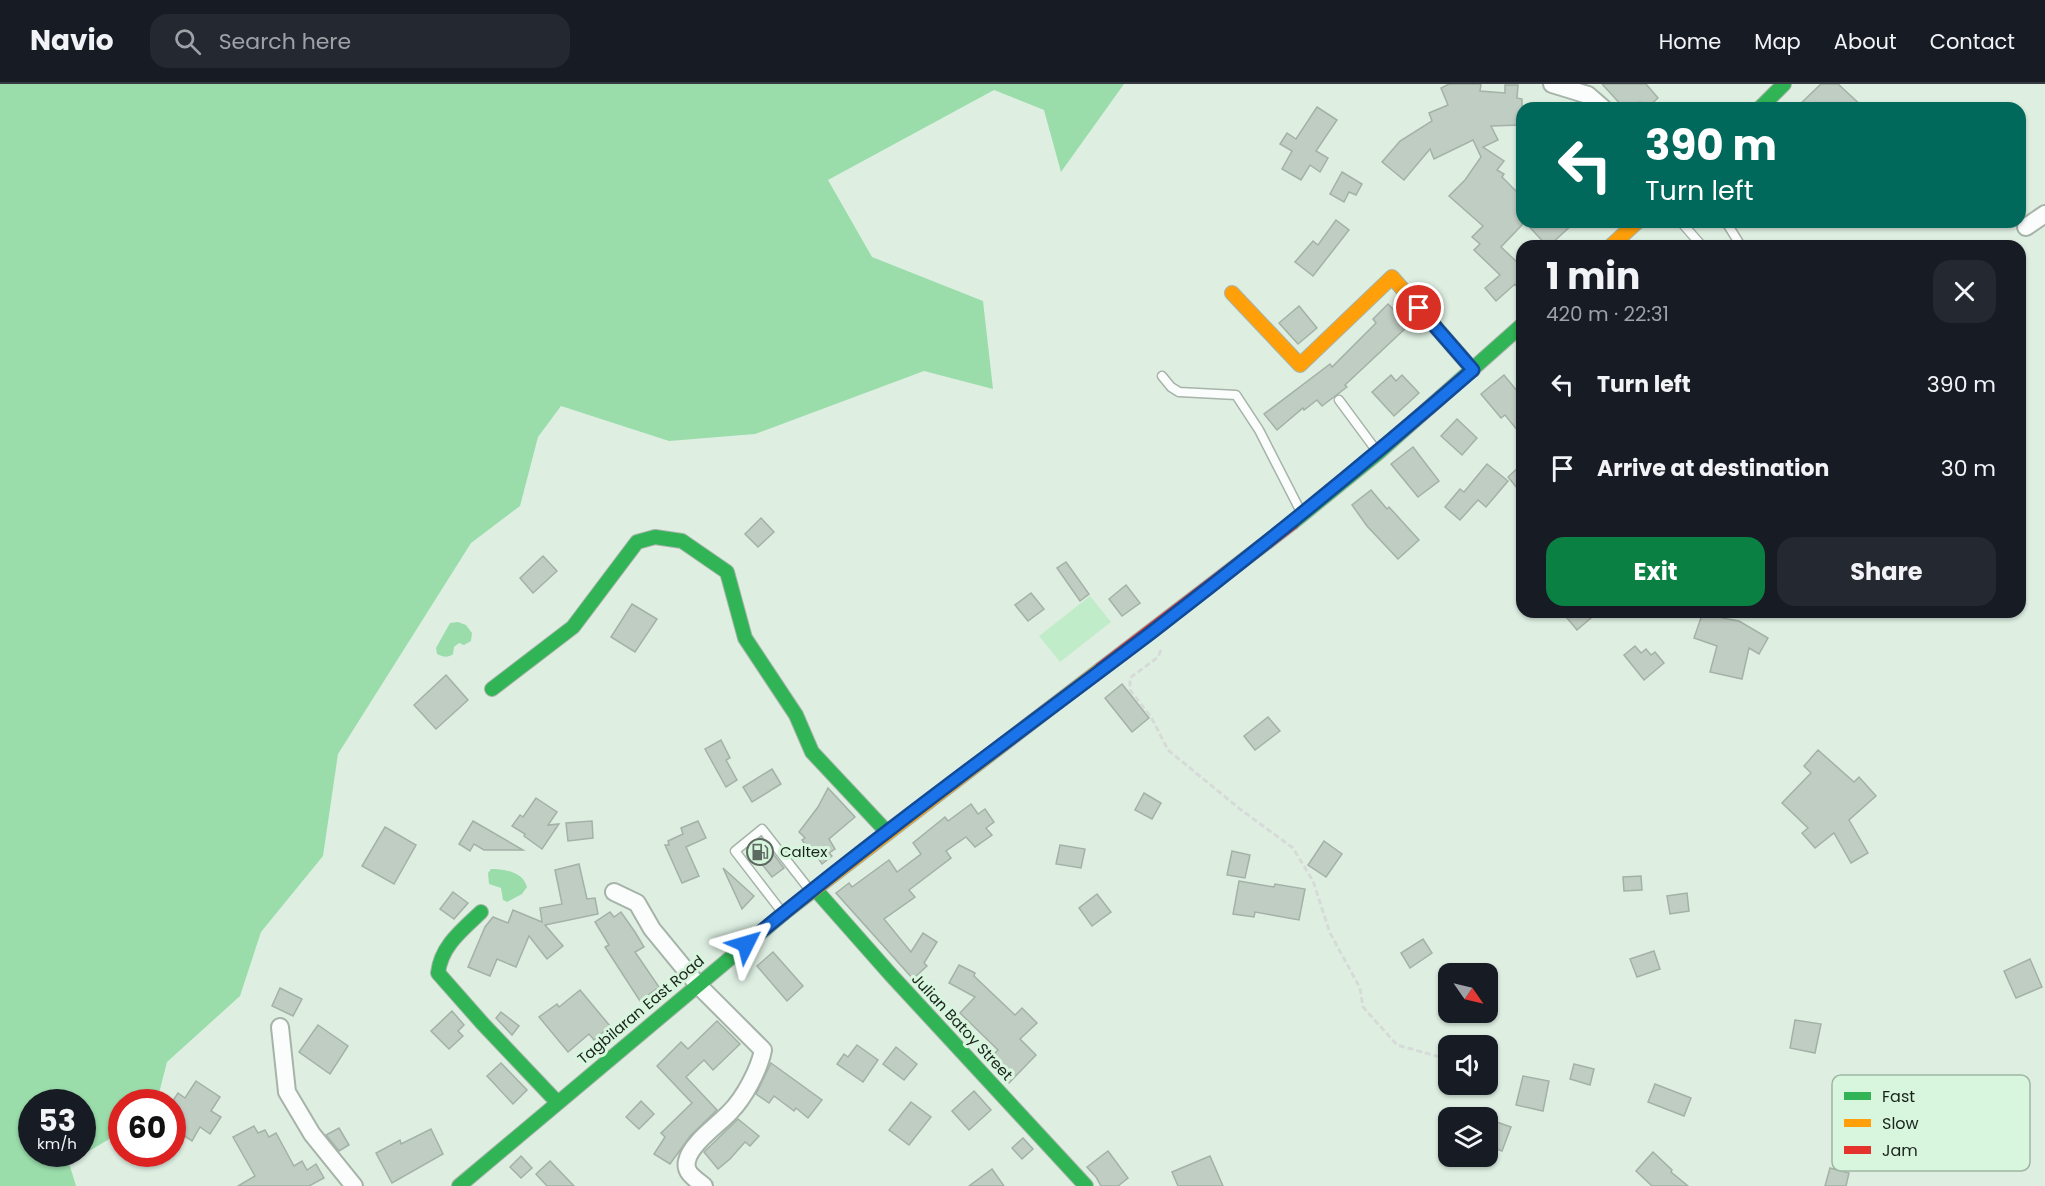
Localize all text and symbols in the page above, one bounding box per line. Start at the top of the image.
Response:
search box [150,14,570,68]
text: Navio [30,21,114,60]
icon: search [171,25,204,58]
text: Search here [219,26,351,57]
text: Home [1659,27,1721,56]
text: Map [1754,27,1801,56]
text: About [1834,27,1897,56]
text: Contact [1930,27,2015,56]
text: 390 m [1645,116,1777,175]
icon: left [1546,126,1624,204]
text: Turn left [1645,172,1754,209]
text: 1 min [1546,251,1640,302]
button: close [1933,260,1996,323]
pin [1393,282,1444,333]
icon: arrive [1402,291,1435,324]
text: 420 m · 22:31 [1546,300,1669,328]
icon: left [1546,368,1579,401]
text: Turn left [1597,369,1691,400]
text: 390 m [1927,369,1996,400]
icon: arrive [1546,452,1579,485]
text: Arrive at destination [1597,453,1829,484]
text: 30 m [1941,453,1996,484]
button: Exit [1546,537,1765,606]
button: Share [1777,537,1996,606]
fuel station icon: Caltex [745,837,775,867]
place label: Caltex [780,841,827,862]
position arrow [714,912,778,976]
street label: Tagbilaran East Road [573,950,709,1069]
north arrow [1438,963,1498,1023]
map controls [1438,963,1498,1167]
street label: Julian Batoy Street [907,969,1018,1085]
button: sound [1438,1035,1498,1095]
legend [1832,1075,2030,1171]
text: Fast [1882,1085,1915,1108]
speed limit sign: 60 [108,1089,186,1167]
text: 53 [38,1099,76,1142]
button: layers [1438,1107,1498,1167]
text: Slow [1882,1112,1919,1135]
text: km/h [37,1133,77,1154]
text: Jam [1882,1139,1918,1162]

